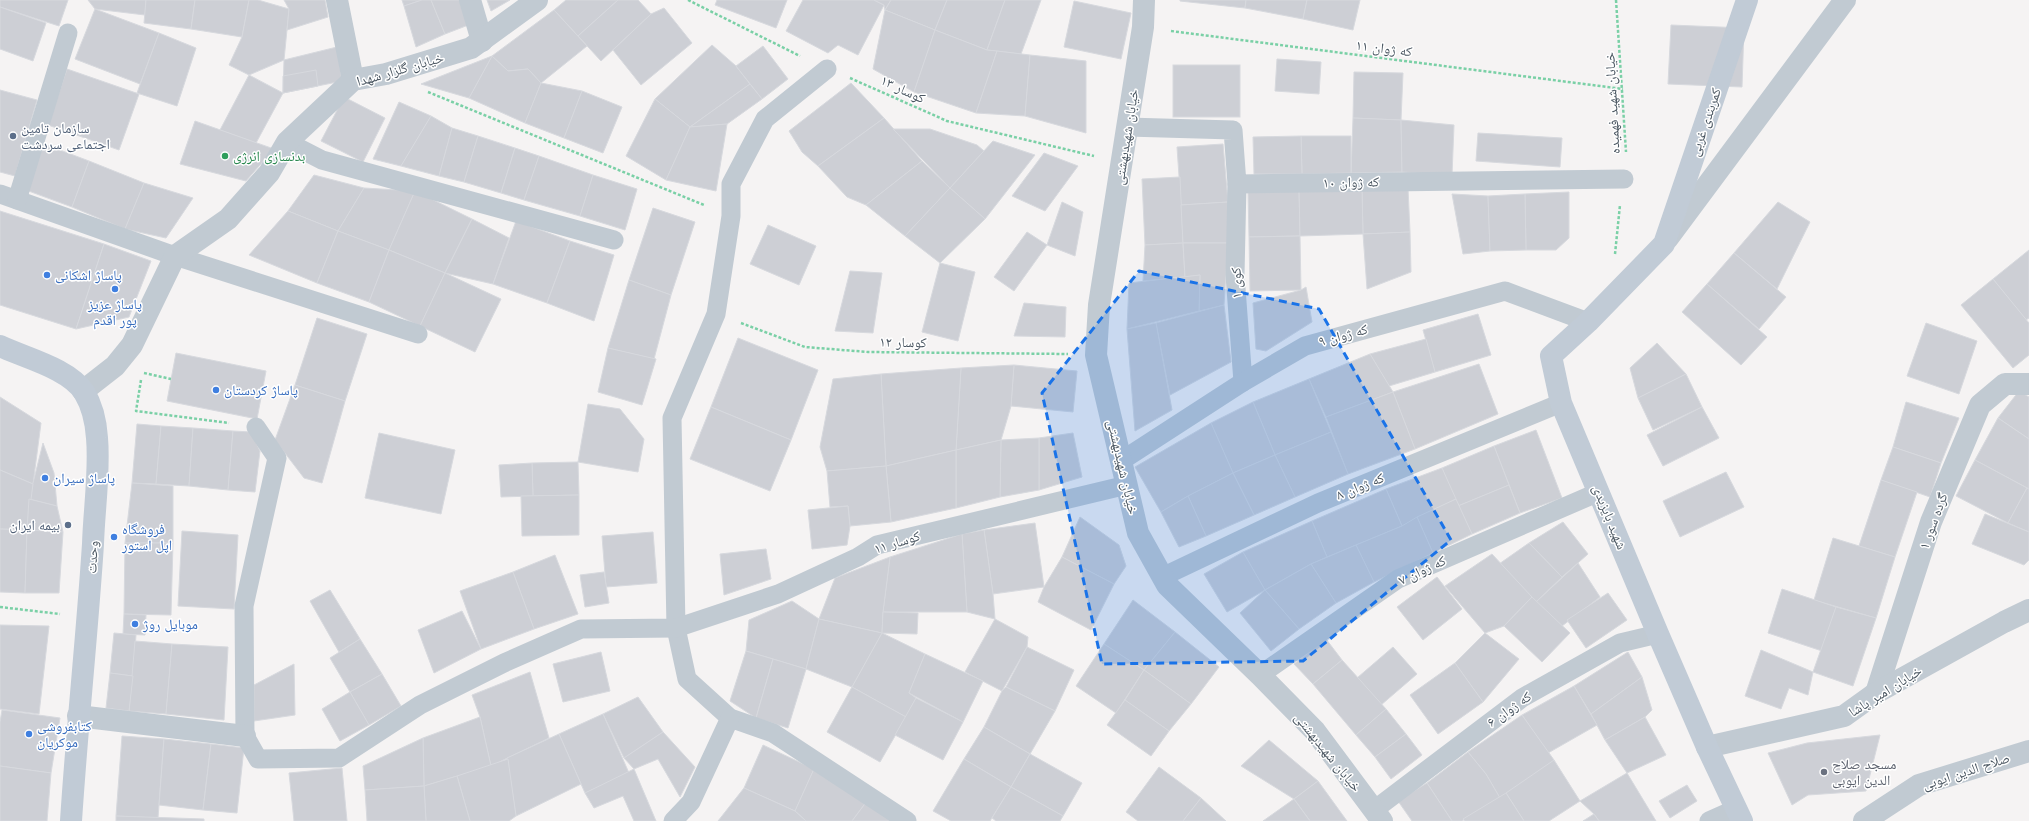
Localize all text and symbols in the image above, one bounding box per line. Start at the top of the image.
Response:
street label: که ژوان ۱۱ [1355,35,1413,61]
street label: خیابان گلزار شهدا [354,47,446,91]
street label: خیابان شهید فهمیده [1599,51,1625,155]
street label: کوسار ۱۳ [877,70,929,108]
street label: کمربندی غربی [1684,85,1726,159]
street label: خیابان شهیدبهشتی [1109,88,1143,186]
place label: سازمان تامین اجتماعی سردشت [21,118,110,154]
marker: سازمان تامین اجتماعی سردشت [8,131,18,141]
place label: بدنسازی انرژی [233,146,305,166]
marker: بدنسازی انرژی [220,151,230,161]
street label: که ژوان ۱۰ [1323,172,1380,192]
place label: پاساژ اشکانی [55,265,122,285]
street label: کوی ۱ [1225,267,1247,299]
marker: پاساژ اشکانی [42,270,52,280]
marker: پاساژ عزیز پور اقدم [110,284,120,294]
place label: پاساژ عزیز پور اقدم [87,294,142,330]
street label: که ژوان ۹ [1316,319,1370,351]
street label: کوسار ۱۲ [879,332,927,352]
place label: پاساژ کردستان [224,380,298,400]
marker: پاساژ کردستان [211,385,221,395]
street label: خیابان شهیدبهشتی [1102,418,1144,516]
street label: که ژوان ۸ [1333,467,1387,505]
place label: پاساژ سیران [53,468,115,488]
marker: پاساژ سیران [40,473,50,483]
street label: شهید بایزیدی [1588,482,1632,552]
street label: گرده سور ۱ [1914,490,1953,552]
place label: بیمه ایران [9,515,60,535]
place label: فروشگاه اپل استور [121,519,172,555]
marker: بیمه ایران [63,520,73,530]
street label: کوسار ۱۱ [871,525,923,558]
marker: فروشگاه اپل استور [109,532,119,542]
street label: وحدت [81,540,103,574]
street label: که ژوان ۷ [1395,550,1449,590]
place label: موبایل روژ [142,614,198,634]
marker: موبایل روژ [130,619,140,629]
street label: خیابان امیر پاشا [1845,660,1926,721]
street label: که ژوان ۶ [1483,686,1536,732]
street label: خیابان شهیدبهشتی [1290,708,1366,796]
place label: کتابفروشی موکریان [37,716,92,752]
marker: کتابفروشی موکریان [24,729,34,739]
street label: صلاح الدین ایوبی [1920,747,2012,795]
place label: مسجد صلاح الدین ایوبی [1832,754,1896,790]
marker: مسجد صلاح الدین ایوبی [1819,767,1829,777]

